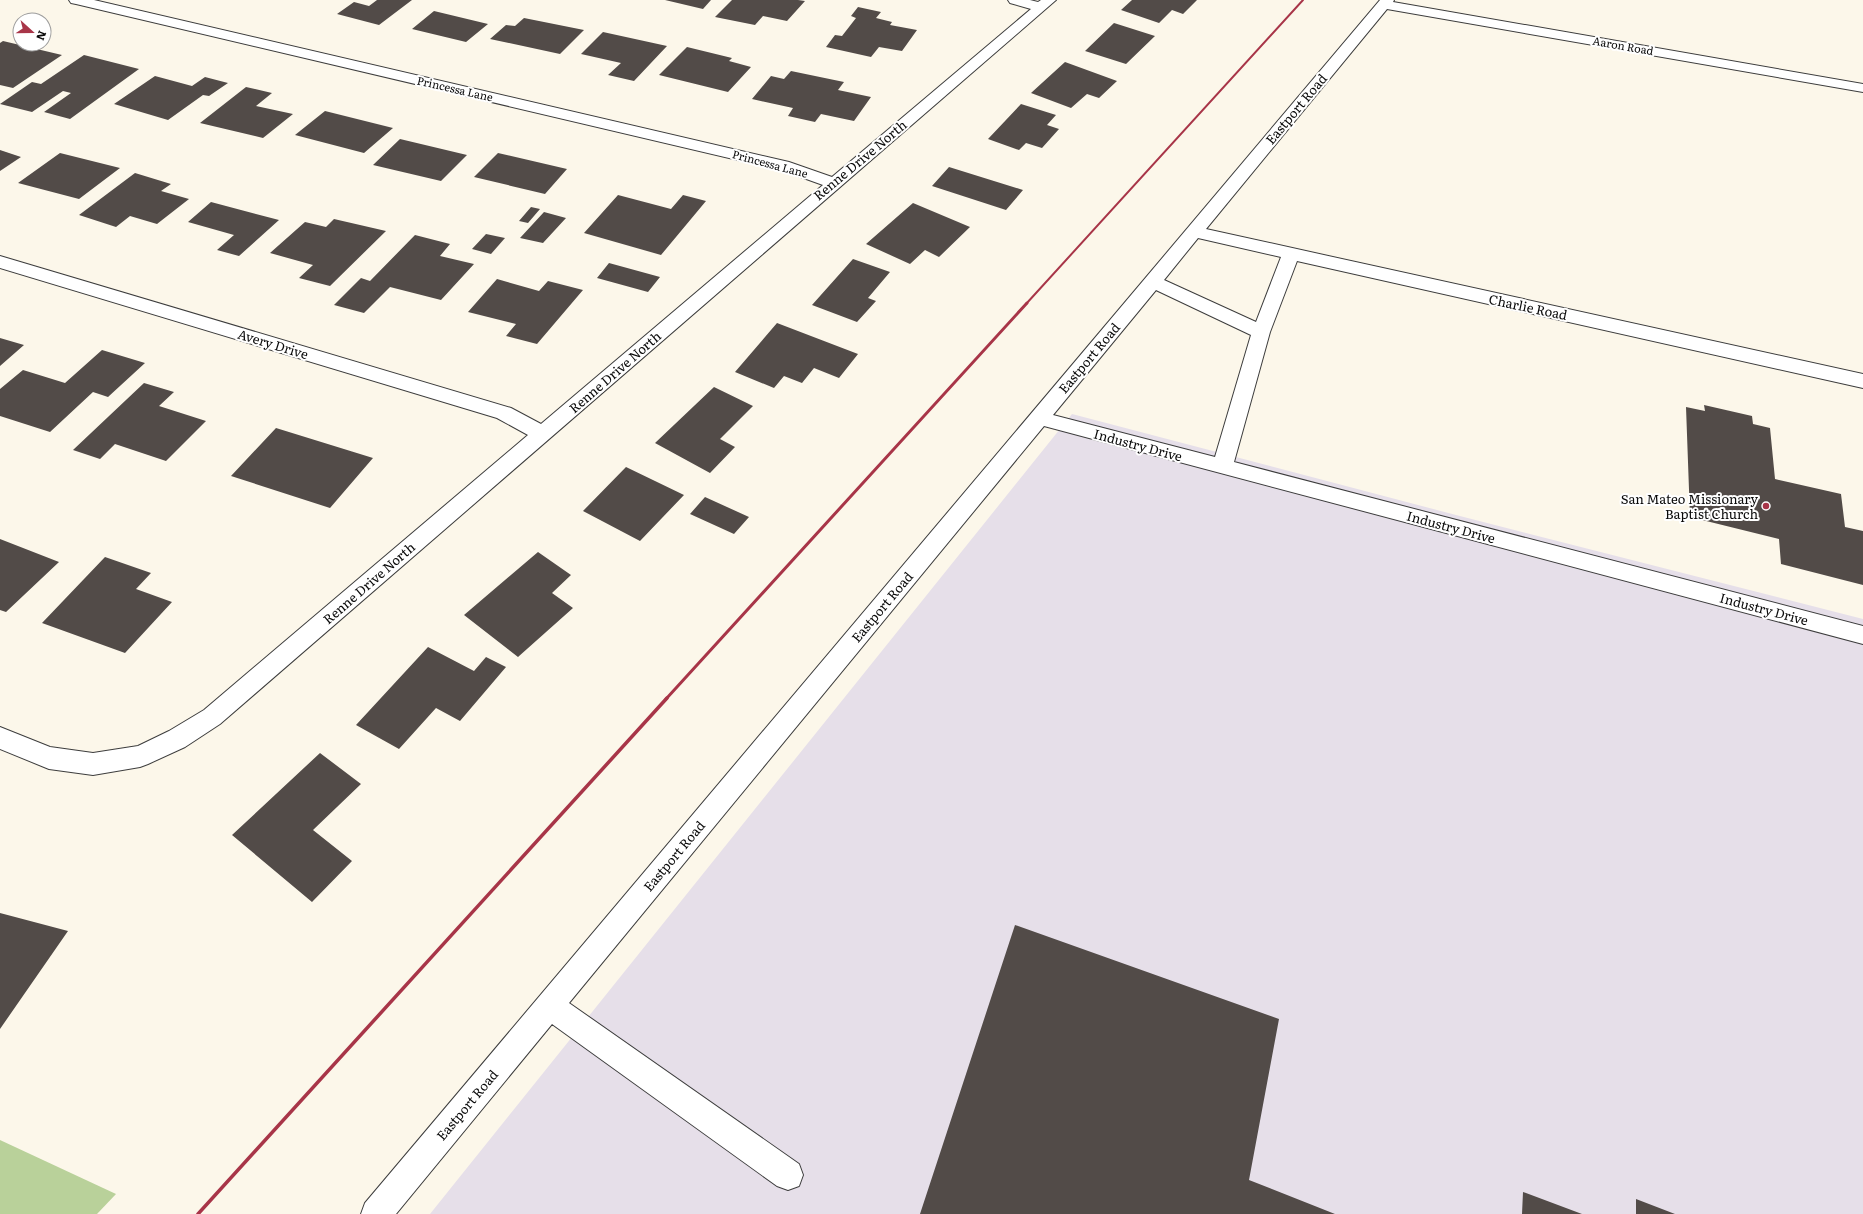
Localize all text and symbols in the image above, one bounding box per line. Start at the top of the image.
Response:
north arrow [12,12,52,52]
text: N [33,29,51,43]
street label: Aaron Road [1591,32,1655,58]
street label: Eastport Road [1260,69,1331,148]
street label: Princessa Lane [416,72,495,105]
street label: Renne Drive North [809,115,911,204]
street label: Princessa Lane [731,145,810,181]
street label: Charlie Road [1487,289,1569,324]
street label: Eastport Road [1053,318,1124,397]
street label: Avery Drive [236,324,311,363]
street label: Renne Drive North [564,326,665,417]
street label: Industry Drive [1092,424,1185,466]
place label: San Mateo Missionary Baptist Church [1621,489,1759,523]
marker: San Mateo Missionary Baptist Church [1761,501,1771,511]
street label: Industry Drive [1405,506,1498,548]
street label: Renne Drive North [318,537,419,628]
street label: Eastport Road [846,567,917,646]
street label: Industry Drive [1718,588,1811,630]
street label: Eastport Road [638,816,709,895]
street label: Eastport Road [431,1065,502,1144]

